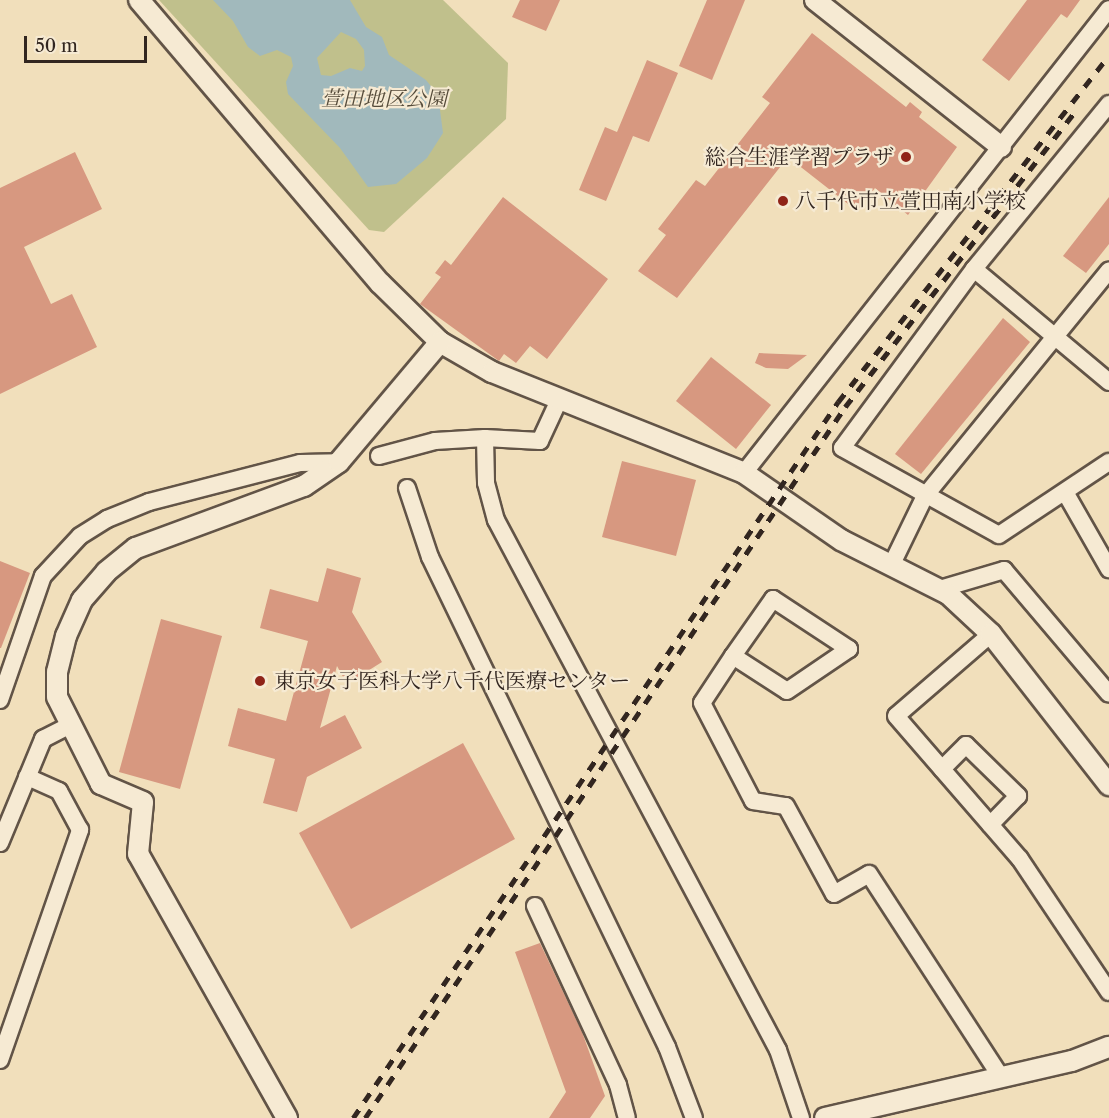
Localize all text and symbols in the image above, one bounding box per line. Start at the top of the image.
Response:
scale bar [27,24,150,62]
text: 50 m [35,35,78,57]
park label: 萱田地区公園 [321,86,447,112]
place label: 総合生涯学習プラザ [705,144,894,170]
marker: 総合生涯学習プラザ [899,150,913,164]
place label: 八千代市立萱田南小学校 [795,188,1026,214]
marker: 八千代市立萱田南小学校 [776,194,790,208]
place label: 東京女子医科大学八千代医療センター [274,668,631,694]
marker: 東京女子医科大学八千代医療センター [251,672,269,690]

